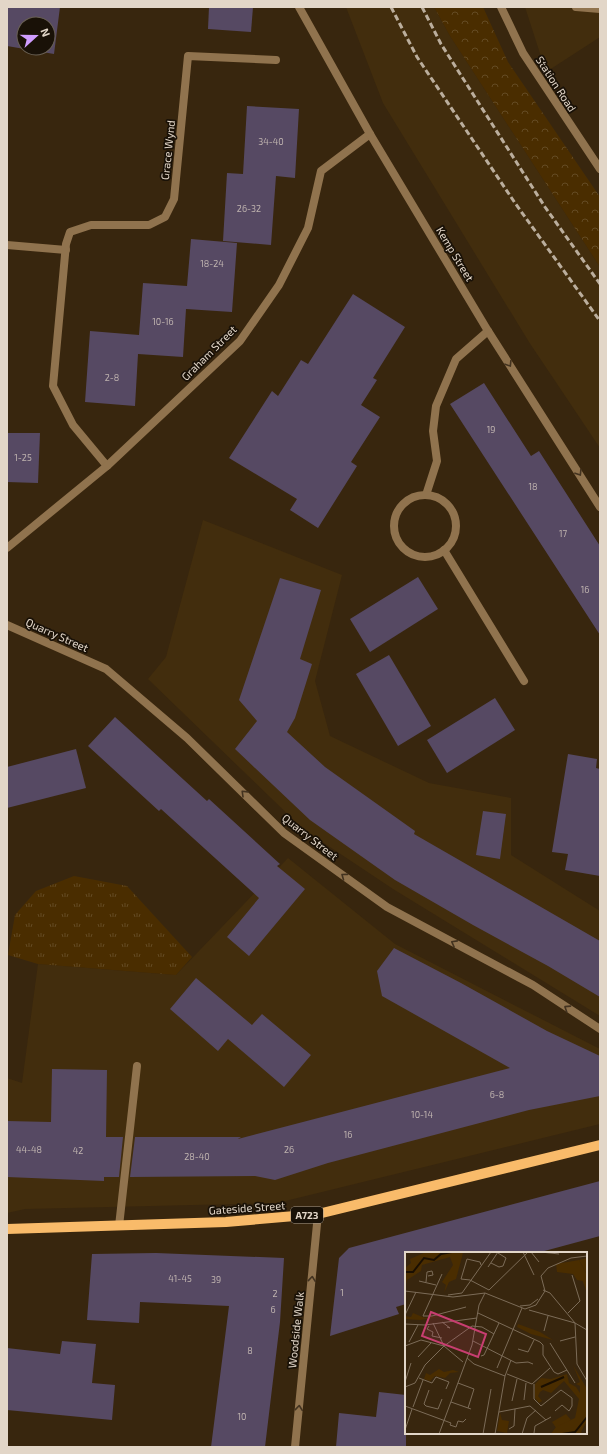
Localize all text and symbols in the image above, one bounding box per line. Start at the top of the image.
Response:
north arrow [16,16,56,56]
text: N [38,26,53,38]
street label: Station Road [534,53,579,114]
street label: Grace Wynd [158,120,177,180]
house number: 34-40 [258,136,284,147]
house number: 26-32 [237,203,261,214]
street label: Kemp Street [434,224,477,283]
house number: 18-24 [200,258,224,269]
house number: 10-16 [152,316,174,327]
street label: Graham Street [178,322,239,383]
one-way arrow [504,360,512,367]
house number: 2-8 [105,372,119,383]
house number: 19 [487,424,495,435]
house number: 1-25 [14,452,32,463]
one-way arrow [574,469,581,476]
house number: 18 [528,481,538,492]
house number: 17 [559,528,567,539]
house number: 16 [581,584,589,595]
street label: Quarry Street [24,615,90,655]
one-way arrow [241,790,249,798]
street label: Quarry Street [279,811,341,863]
one-way arrow [341,874,348,881]
one-way arrow [451,941,459,948]
one-way arrow [564,1005,571,1012]
house number: 6-8 [490,1089,504,1100]
house number: 10-14 [411,1109,433,1120]
house number: 16 [344,1129,352,1140]
house number: 44-48 [16,1144,42,1155]
house number: 26 [284,1144,294,1155]
house number: 42 [73,1145,83,1156]
house number: 28-40 [184,1151,210,1162]
street label: Gateside Street [208,1198,286,1217]
road number: A723 [291,1207,323,1223]
inset map [405,1252,587,1434]
house number: 41-45 [168,1273,192,1284]
house number: 39 [211,1274,221,1285]
one-way arrow [307,1276,316,1282]
house number: 1 [340,1287,344,1298]
house number: 2 [272,1288,278,1299]
street label: Woodside Walk [285,1291,306,1369]
house number: 6 [270,1304,276,1315]
house number: 8 [247,1345,253,1356]
one-way arrow [295,1405,304,1411]
house number: 10 [237,1411,247,1422]

